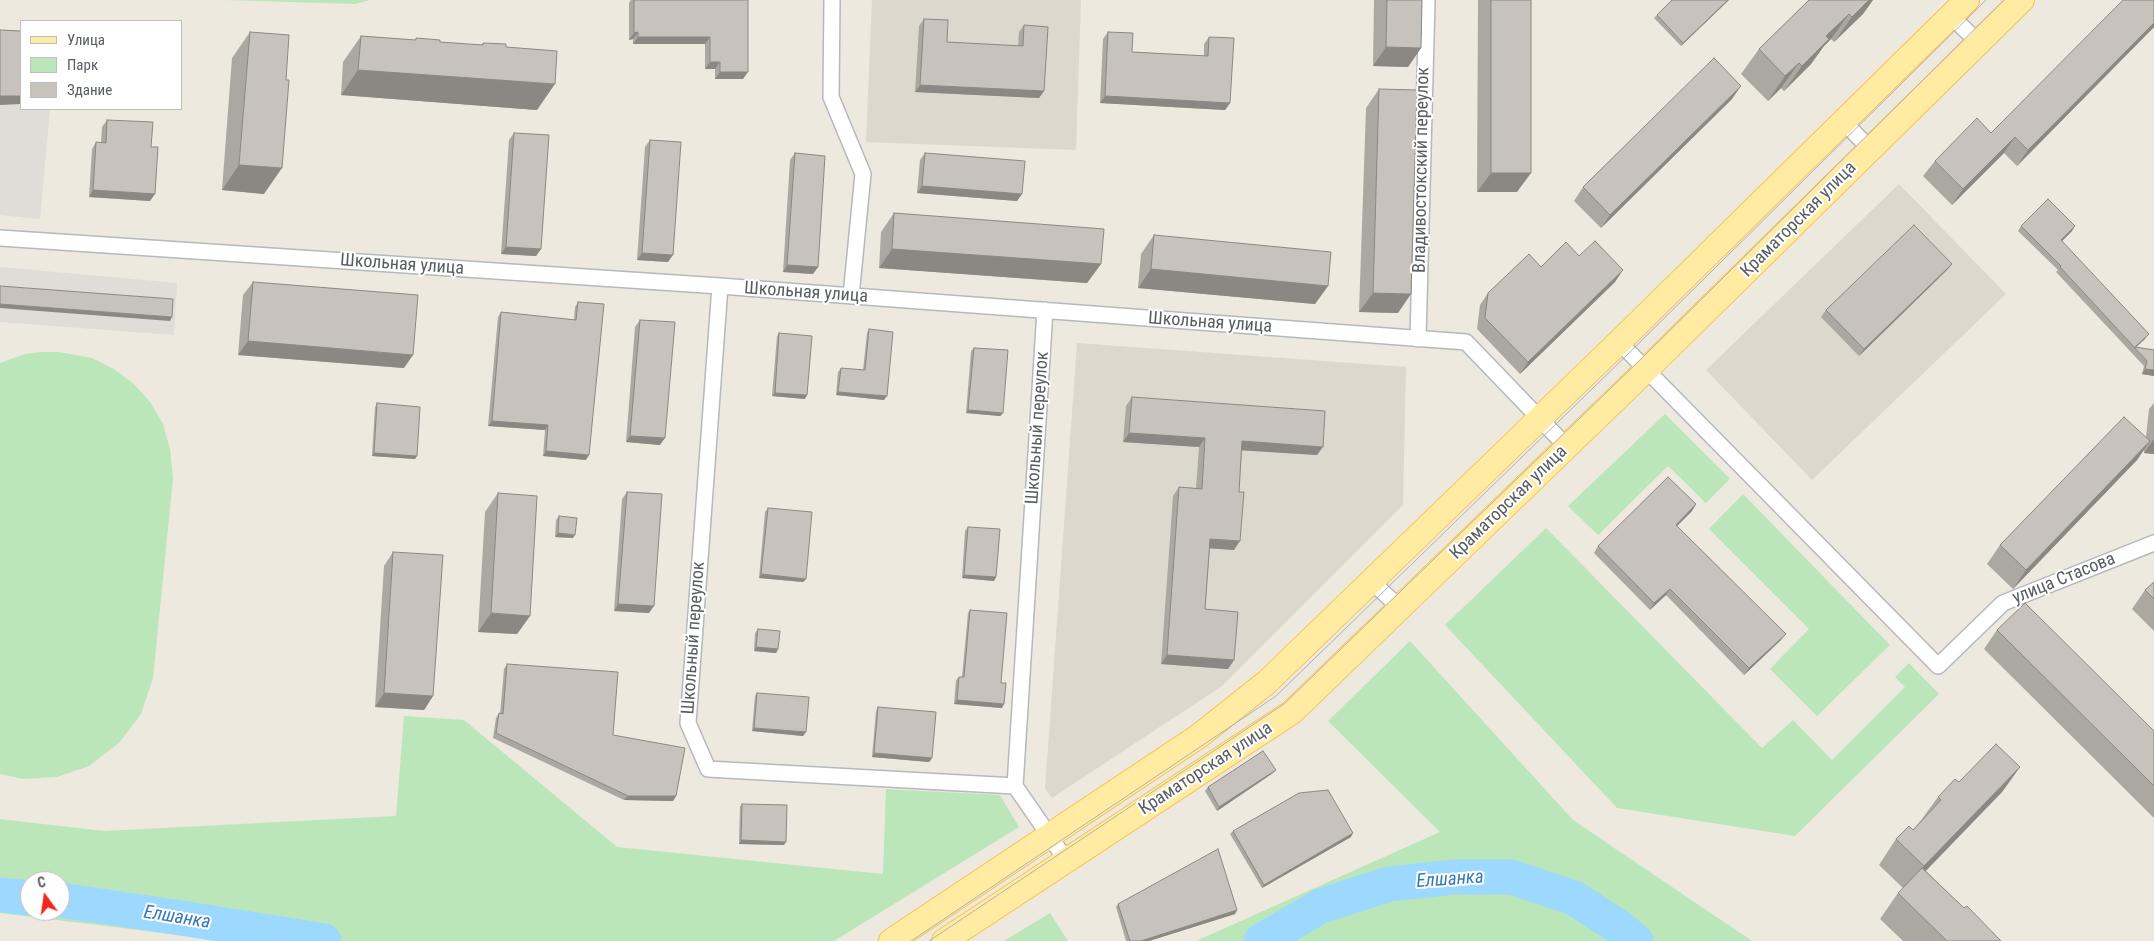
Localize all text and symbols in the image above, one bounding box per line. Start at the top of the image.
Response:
legend [20,20,182,110]
text: Улица [67,31,105,49]
text: Парк [67,56,98,74]
street label: Владивостокский переулок [1409,67,1435,273]
text: Здание [67,81,112,99]
street label: Краматорская улица [1737,158,1861,282]
street label: Школьная улица [339,250,465,280]
street label: Школьная улица [743,278,869,308]
street label: Школьная улица [1147,308,1273,338]
street label: Школьный переулок [1022,351,1054,505]
street label: Краматорская улица [1446,442,1572,564]
street label: улица Стасова [2009,549,2119,609]
street label: Школьный переулок [678,561,710,715]
street label: Краматорская улица [1135,718,1277,820]
water label: Елшанка [1416,866,1484,894]
north arrow [20,871,70,921]
text: С [36,874,47,891]
water label: Елшанка [142,901,212,935]

